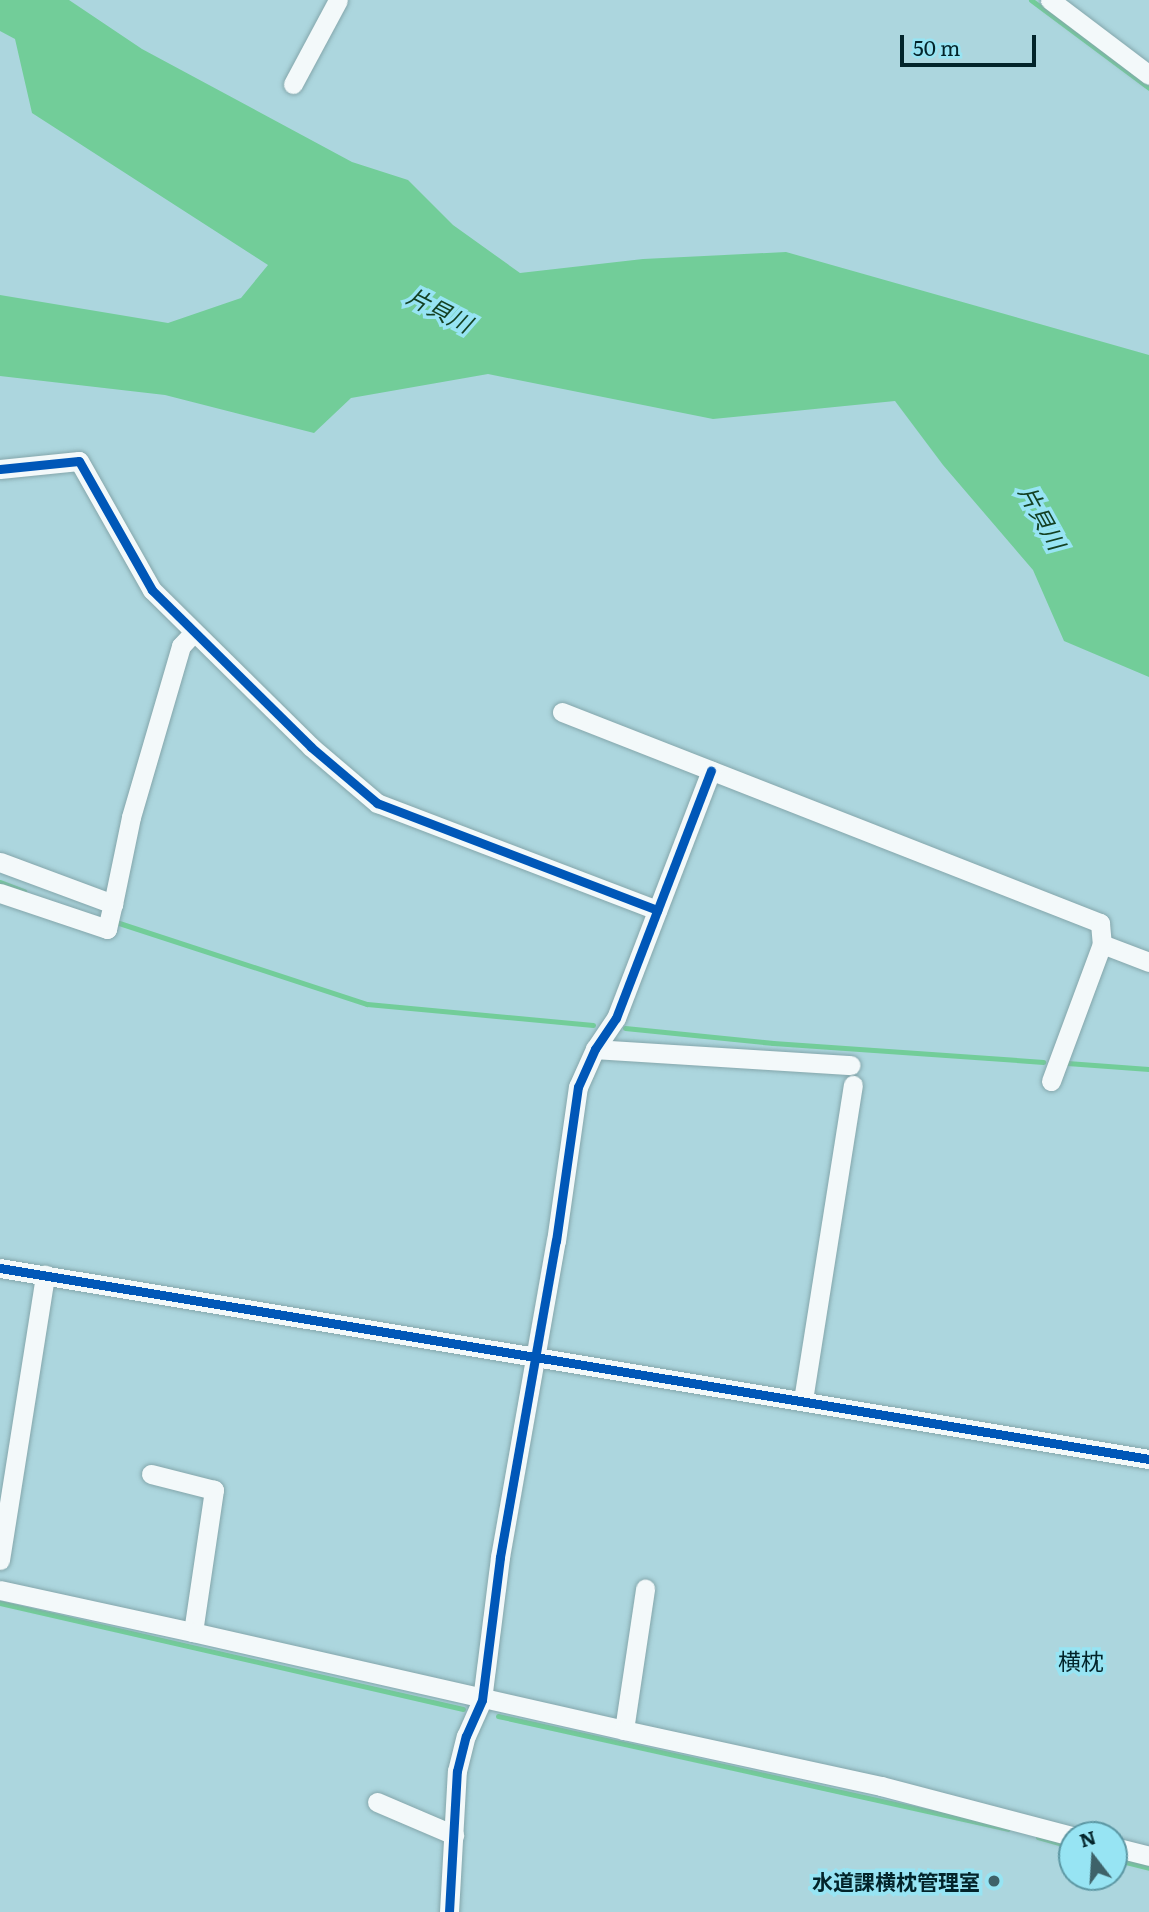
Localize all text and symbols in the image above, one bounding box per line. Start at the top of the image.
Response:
scale bar [904,21,1040,65]
text: 50 m [913,31,960,62]
water label: 片貝川 [403,281,477,337]
water label: 片貝川 [1014,480,1072,554]
district label: 横枕 [1058,1646,1104,1674]
north arrow [1058,1821,1128,1891]
text: N [1076,1822,1099,1854]
place label: 水道課横枕管理室 [812,1868,980,1894]
marker: 水道課横枕管理室 [986,1873,1002,1889]

